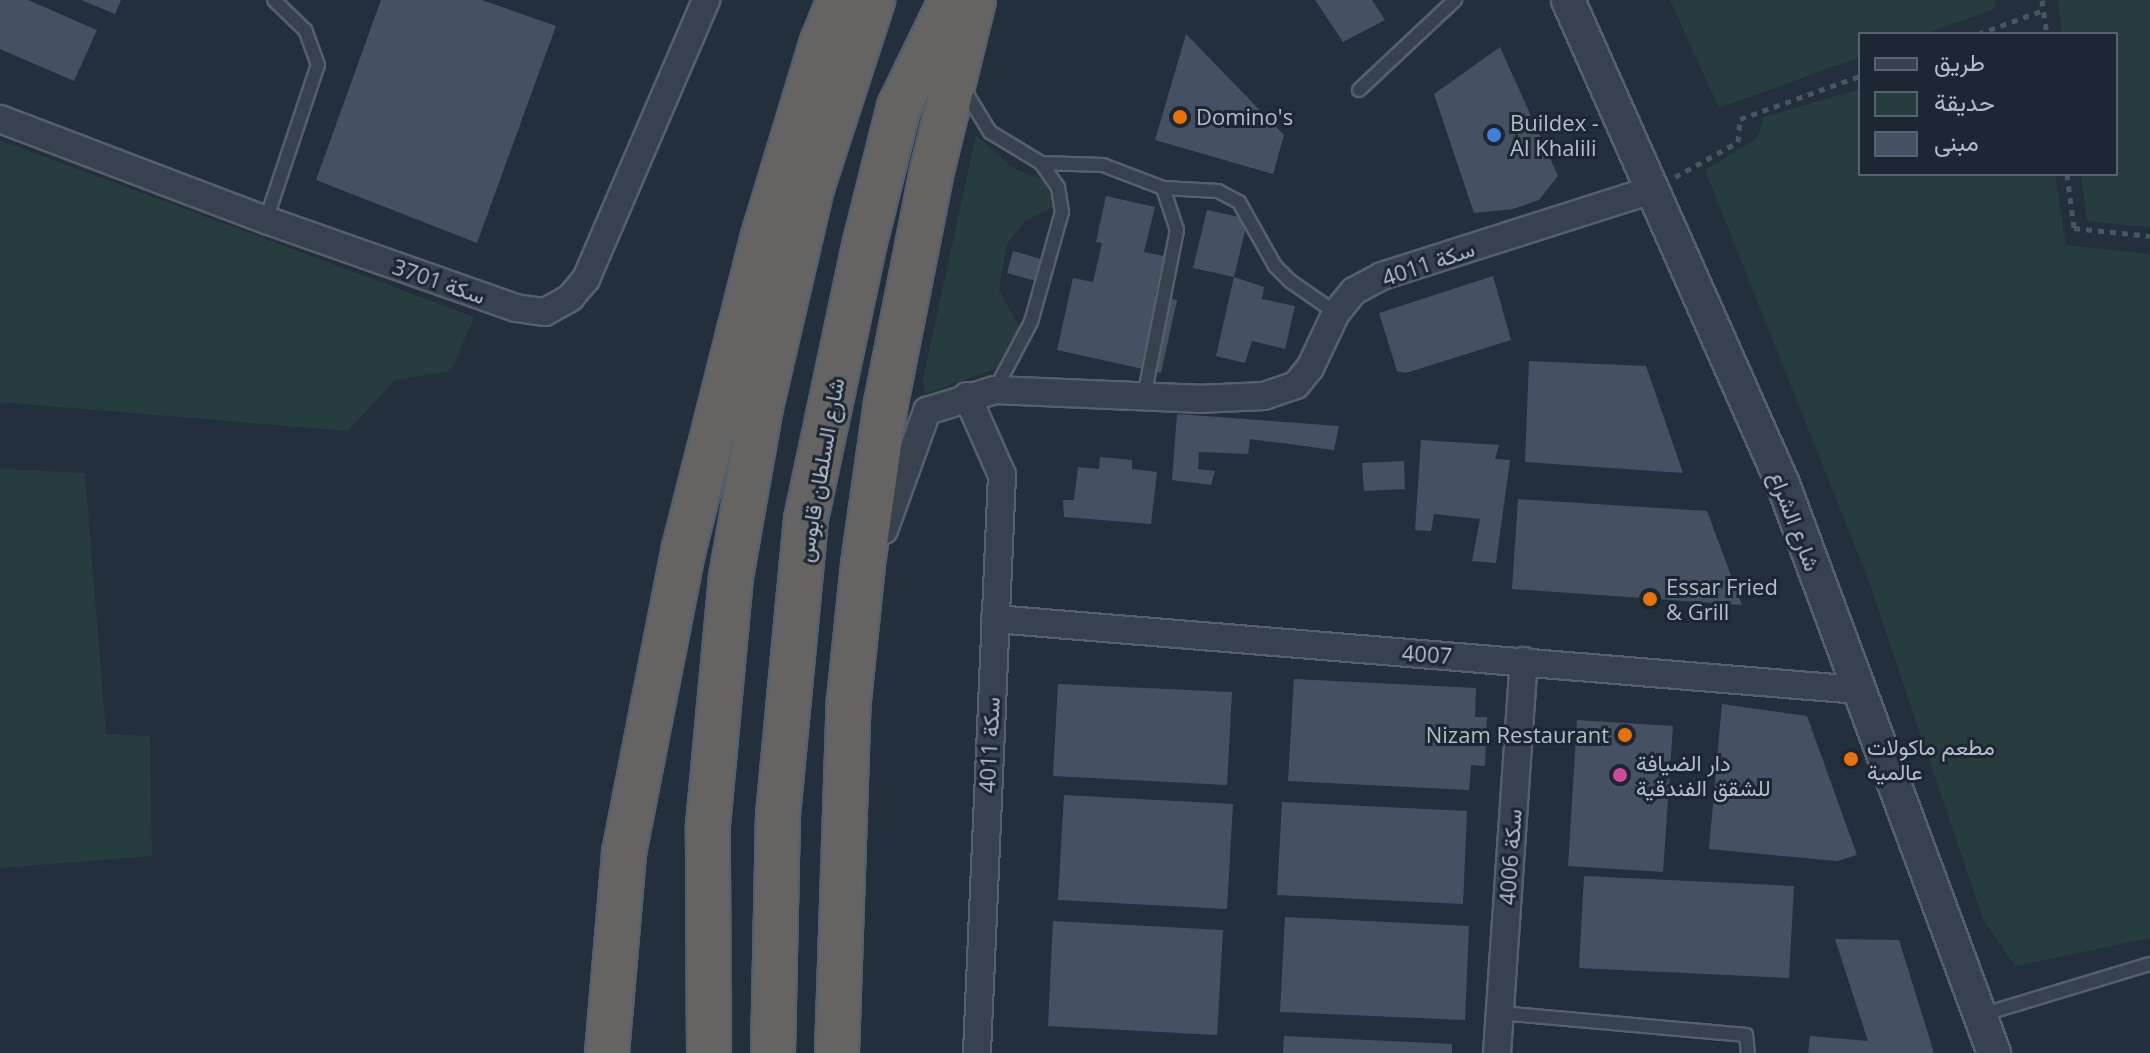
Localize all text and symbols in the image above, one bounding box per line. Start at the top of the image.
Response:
legend [1858,32,2118,176]
text: طريق [1934,45,1985,78]
text: حديقة [1934,85,1995,118]
place label: Domino's [1196,104,1293,130]
marker: Domino's [1171,108,1189,126]
place label: Buildex - Al Khalili [1510,109,1599,160]
text: مبنى [1934,125,1979,158]
marker: Buildex - Al Khalili [1485,126,1503,144]
street label: سكة 4011 [1378,235,1478,291]
street label: سكة 3701 [389,253,489,309]
street label: شارع السلطان قابوس [791,376,849,564]
street label: شارع الشراع [1764,467,1826,575]
place label: Essar Fried & Grill [1666,573,1778,624]
marker: Essar Fried & Grill [1641,590,1659,608]
street label: 4007 [1401,639,1453,669]
street label: سكة 4011 [973,696,1005,794]
place label: Nizam Restaurant [1426,722,1609,748]
marker: Nizam Restaurant [1616,726,1634,744]
place label: مطعم ماكولات عالمية [1867,733,1995,784]
place label: دار الضيافة للشقق الفندقية [1636,749,1771,800]
marker: مطعم ماكولات عالمية [1842,750,1860,768]
marker: دار الضيافة للشقق الفندقية [1611,766,1629,784]
street label: سكة 4006 [1493,808,1527,906]

